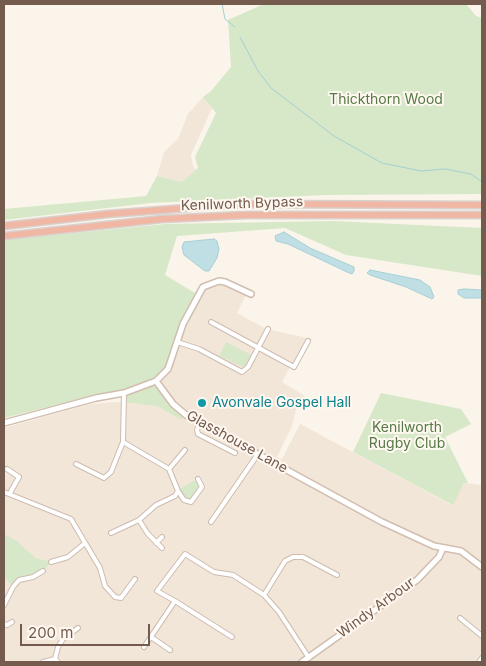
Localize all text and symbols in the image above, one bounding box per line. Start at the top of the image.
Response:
park label: Thickthorn Wood [329,92,443,108]
street label: Kenilworth Bypass [181,193,303,215]
place label: Avonvale Gospel Hall [212,395,351,411]
marker: Avonvale Gospel Hall [196,397,208,409]
street label: Glasshouse Lane [183,407,291,477]
park label: Kenilworth Rugby Club [369,420,445,452]
street label: Windy Arbour [334,574,418,642]
scale bar [22,614,152,646]
text: 200 m [28,623,73,642]

